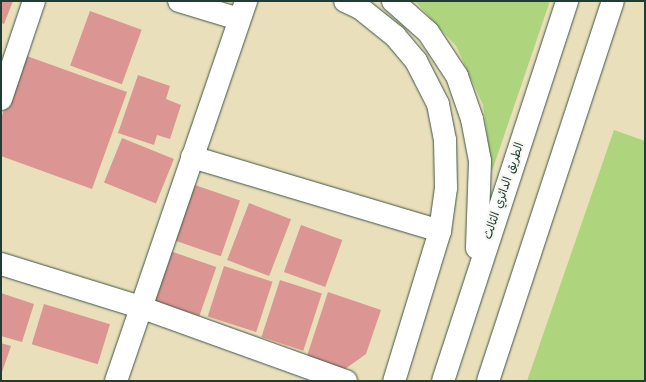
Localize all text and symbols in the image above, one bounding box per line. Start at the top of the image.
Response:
street label: الطريق الدائري الثالث [481,141,527,241]

